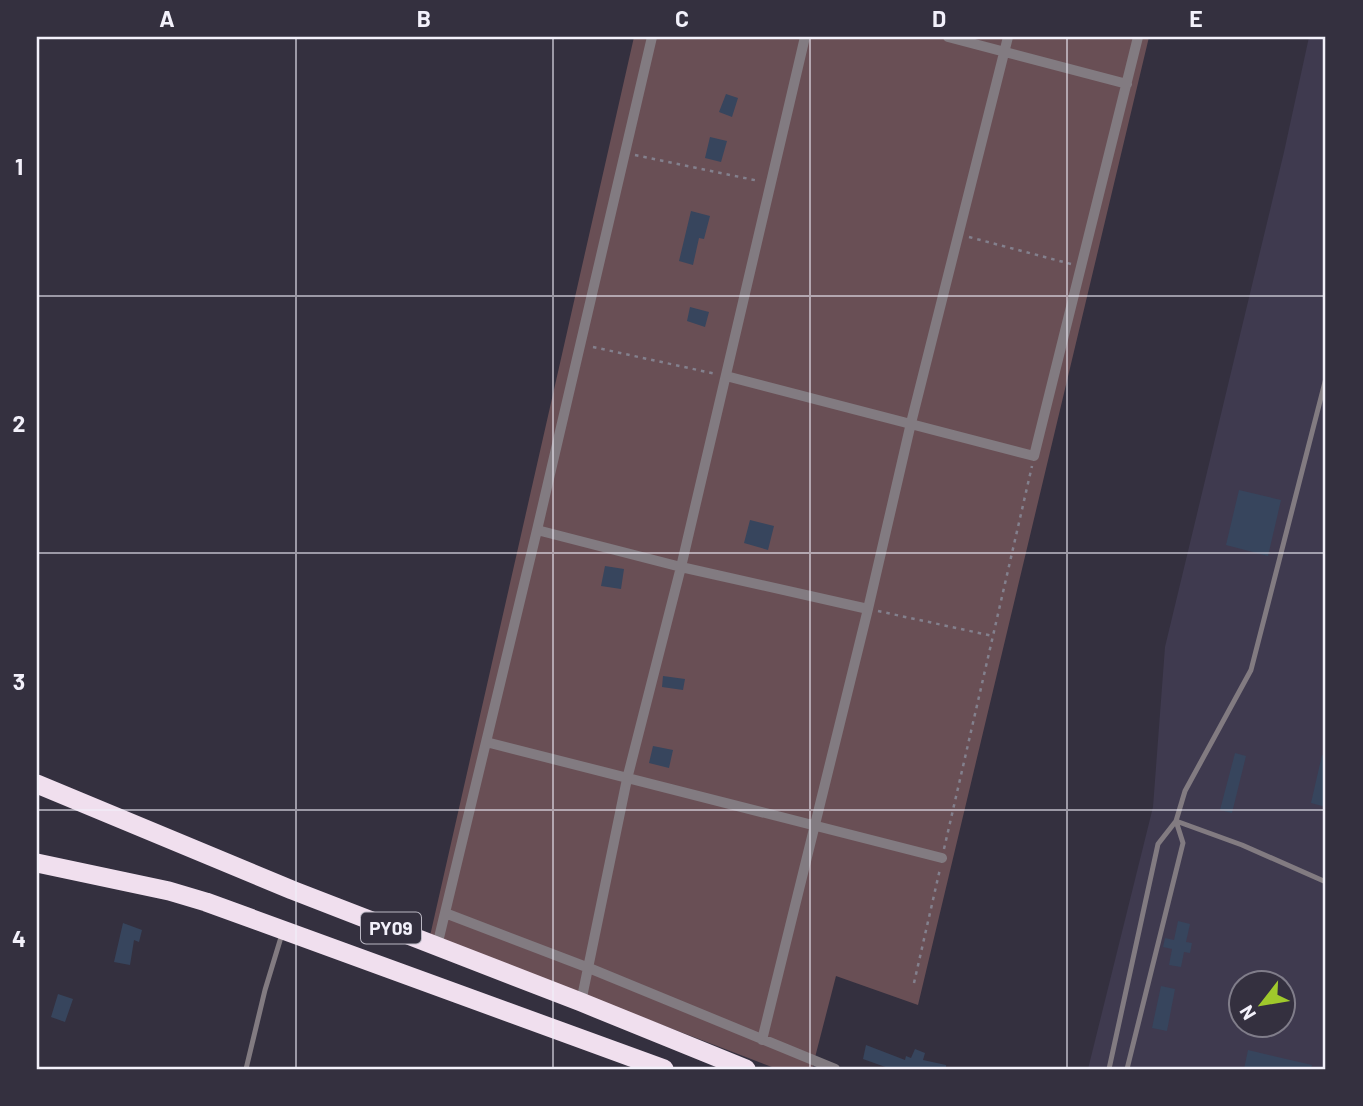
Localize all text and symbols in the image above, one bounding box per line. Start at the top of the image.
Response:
text: A [159,4,175,32]
text: B [417,4,431,32]
text: C [675,4,689,32]
text: D [932,4,946,32]
text: E [1189,4,1203,32]
text: 1 [15,152,23,180]
text: 2 [13,409,25,437]
text: 3 [13,667,25,695]
road number: PY09 [361,912,421,944]
text: 4 [12,924,26,952]
north arrow [1226,970,1296,1040]
text: N [1234,1002,1260,1024]

